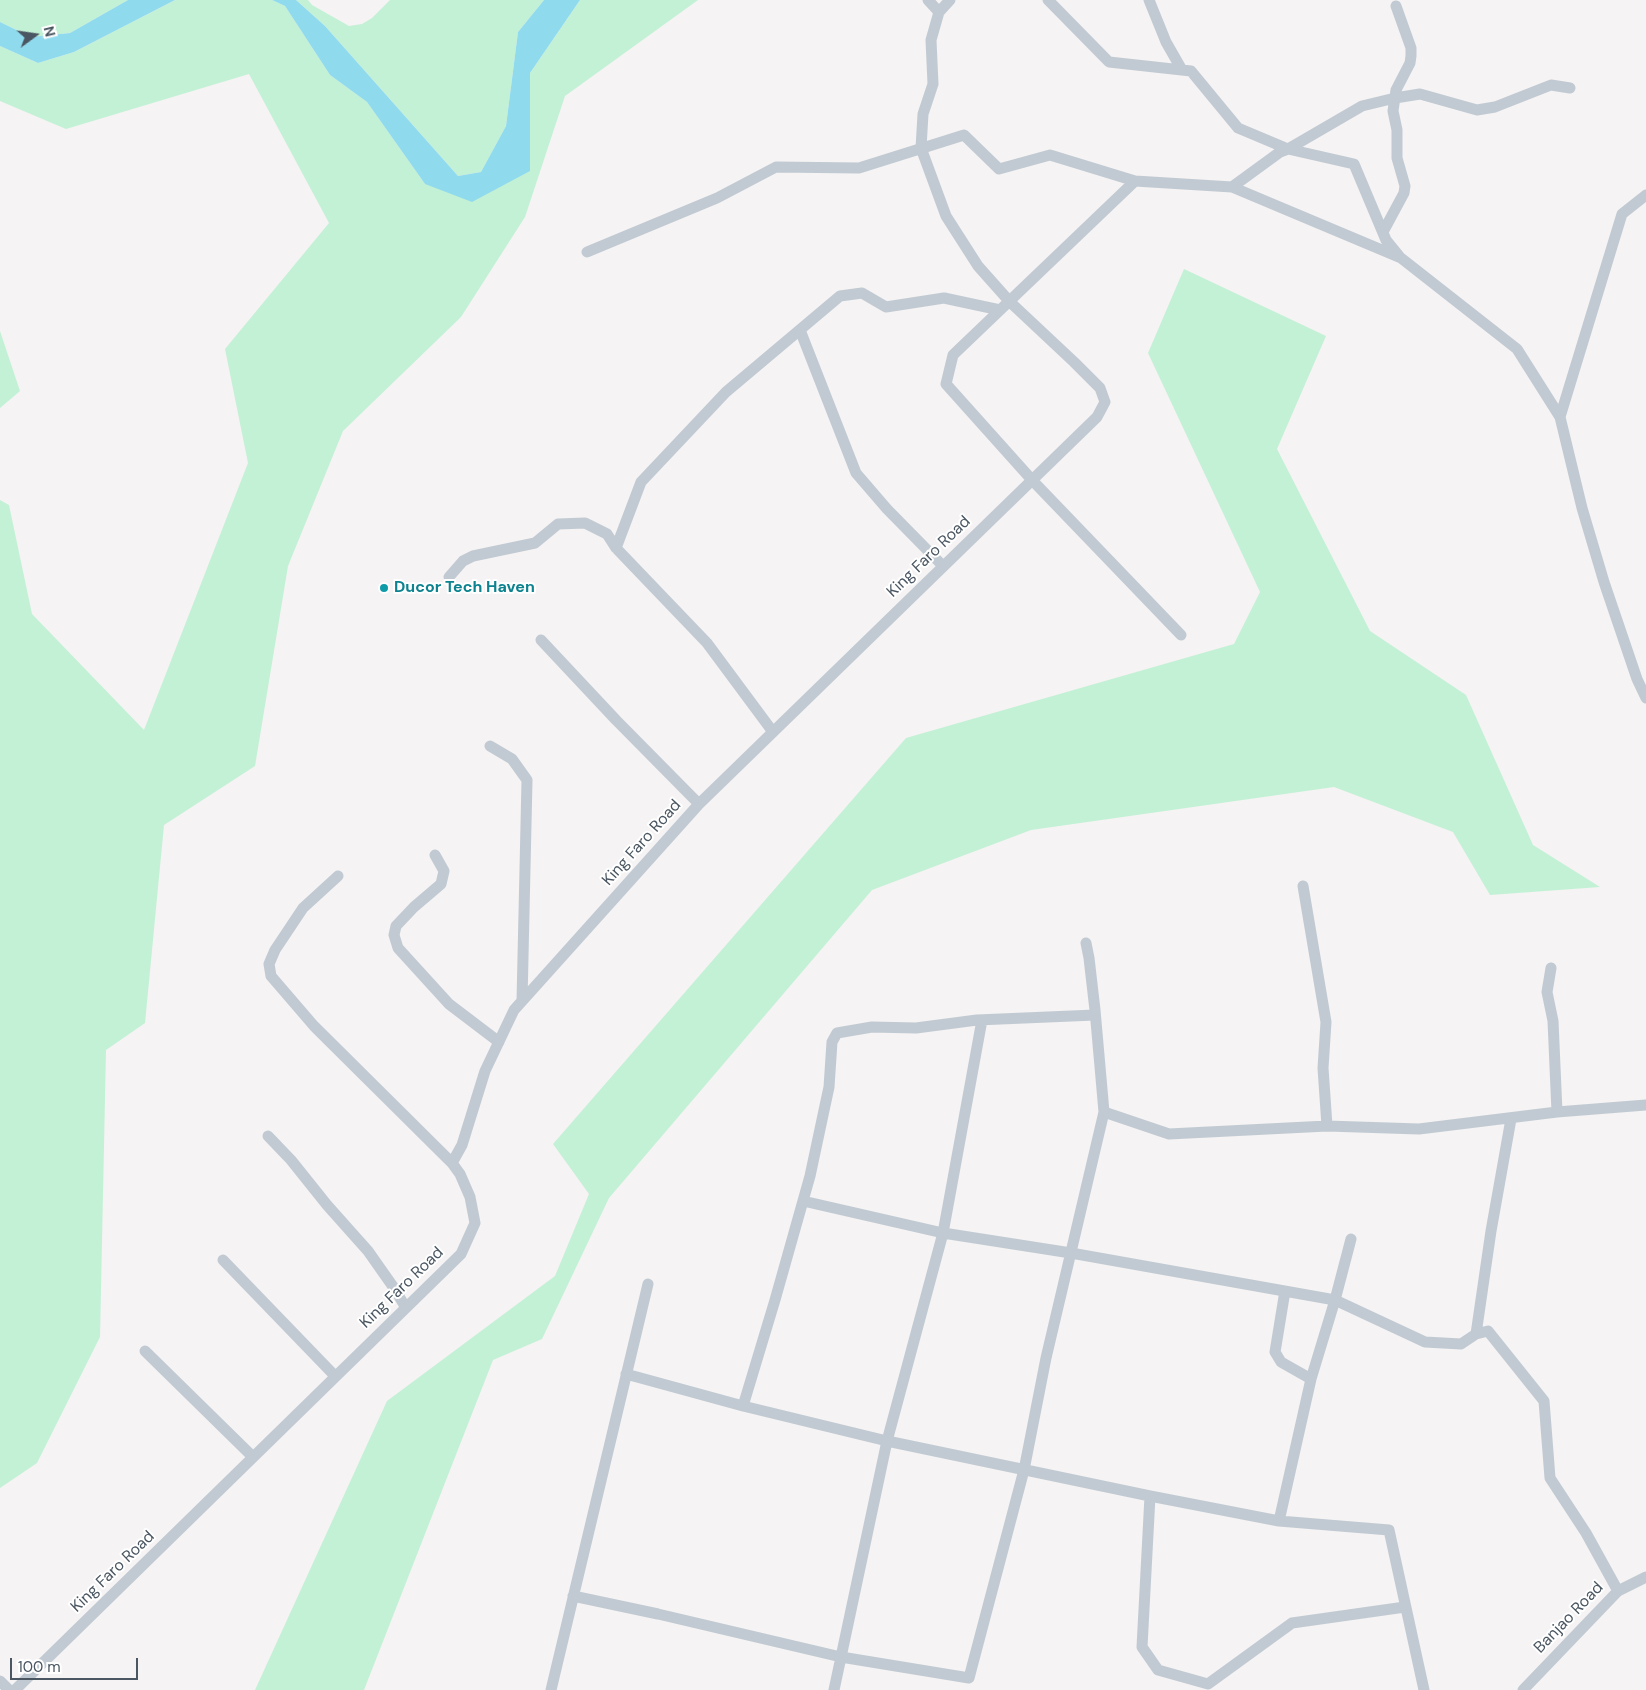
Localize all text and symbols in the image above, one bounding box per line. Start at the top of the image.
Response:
north arrow [10,10,60,60]
text: N [40,24,60,39]
street label: King Faro Road [883,512,975,602]
place label: Ducor Tech Haven [394,578,535,598]
marker: Ducor Tech Haven [378,582,390,594]
street label: King Faro Road [598,796,686,890]
street label: King Faro Road [356,1243,448,1333]
street label: King Faro Road [67,1527,159,1617]
street label: Banjao Road [1530,1579,1608,1657]
scale bar [12,1648,140,1680]
text: 100 m [18,1657,61,1677]

